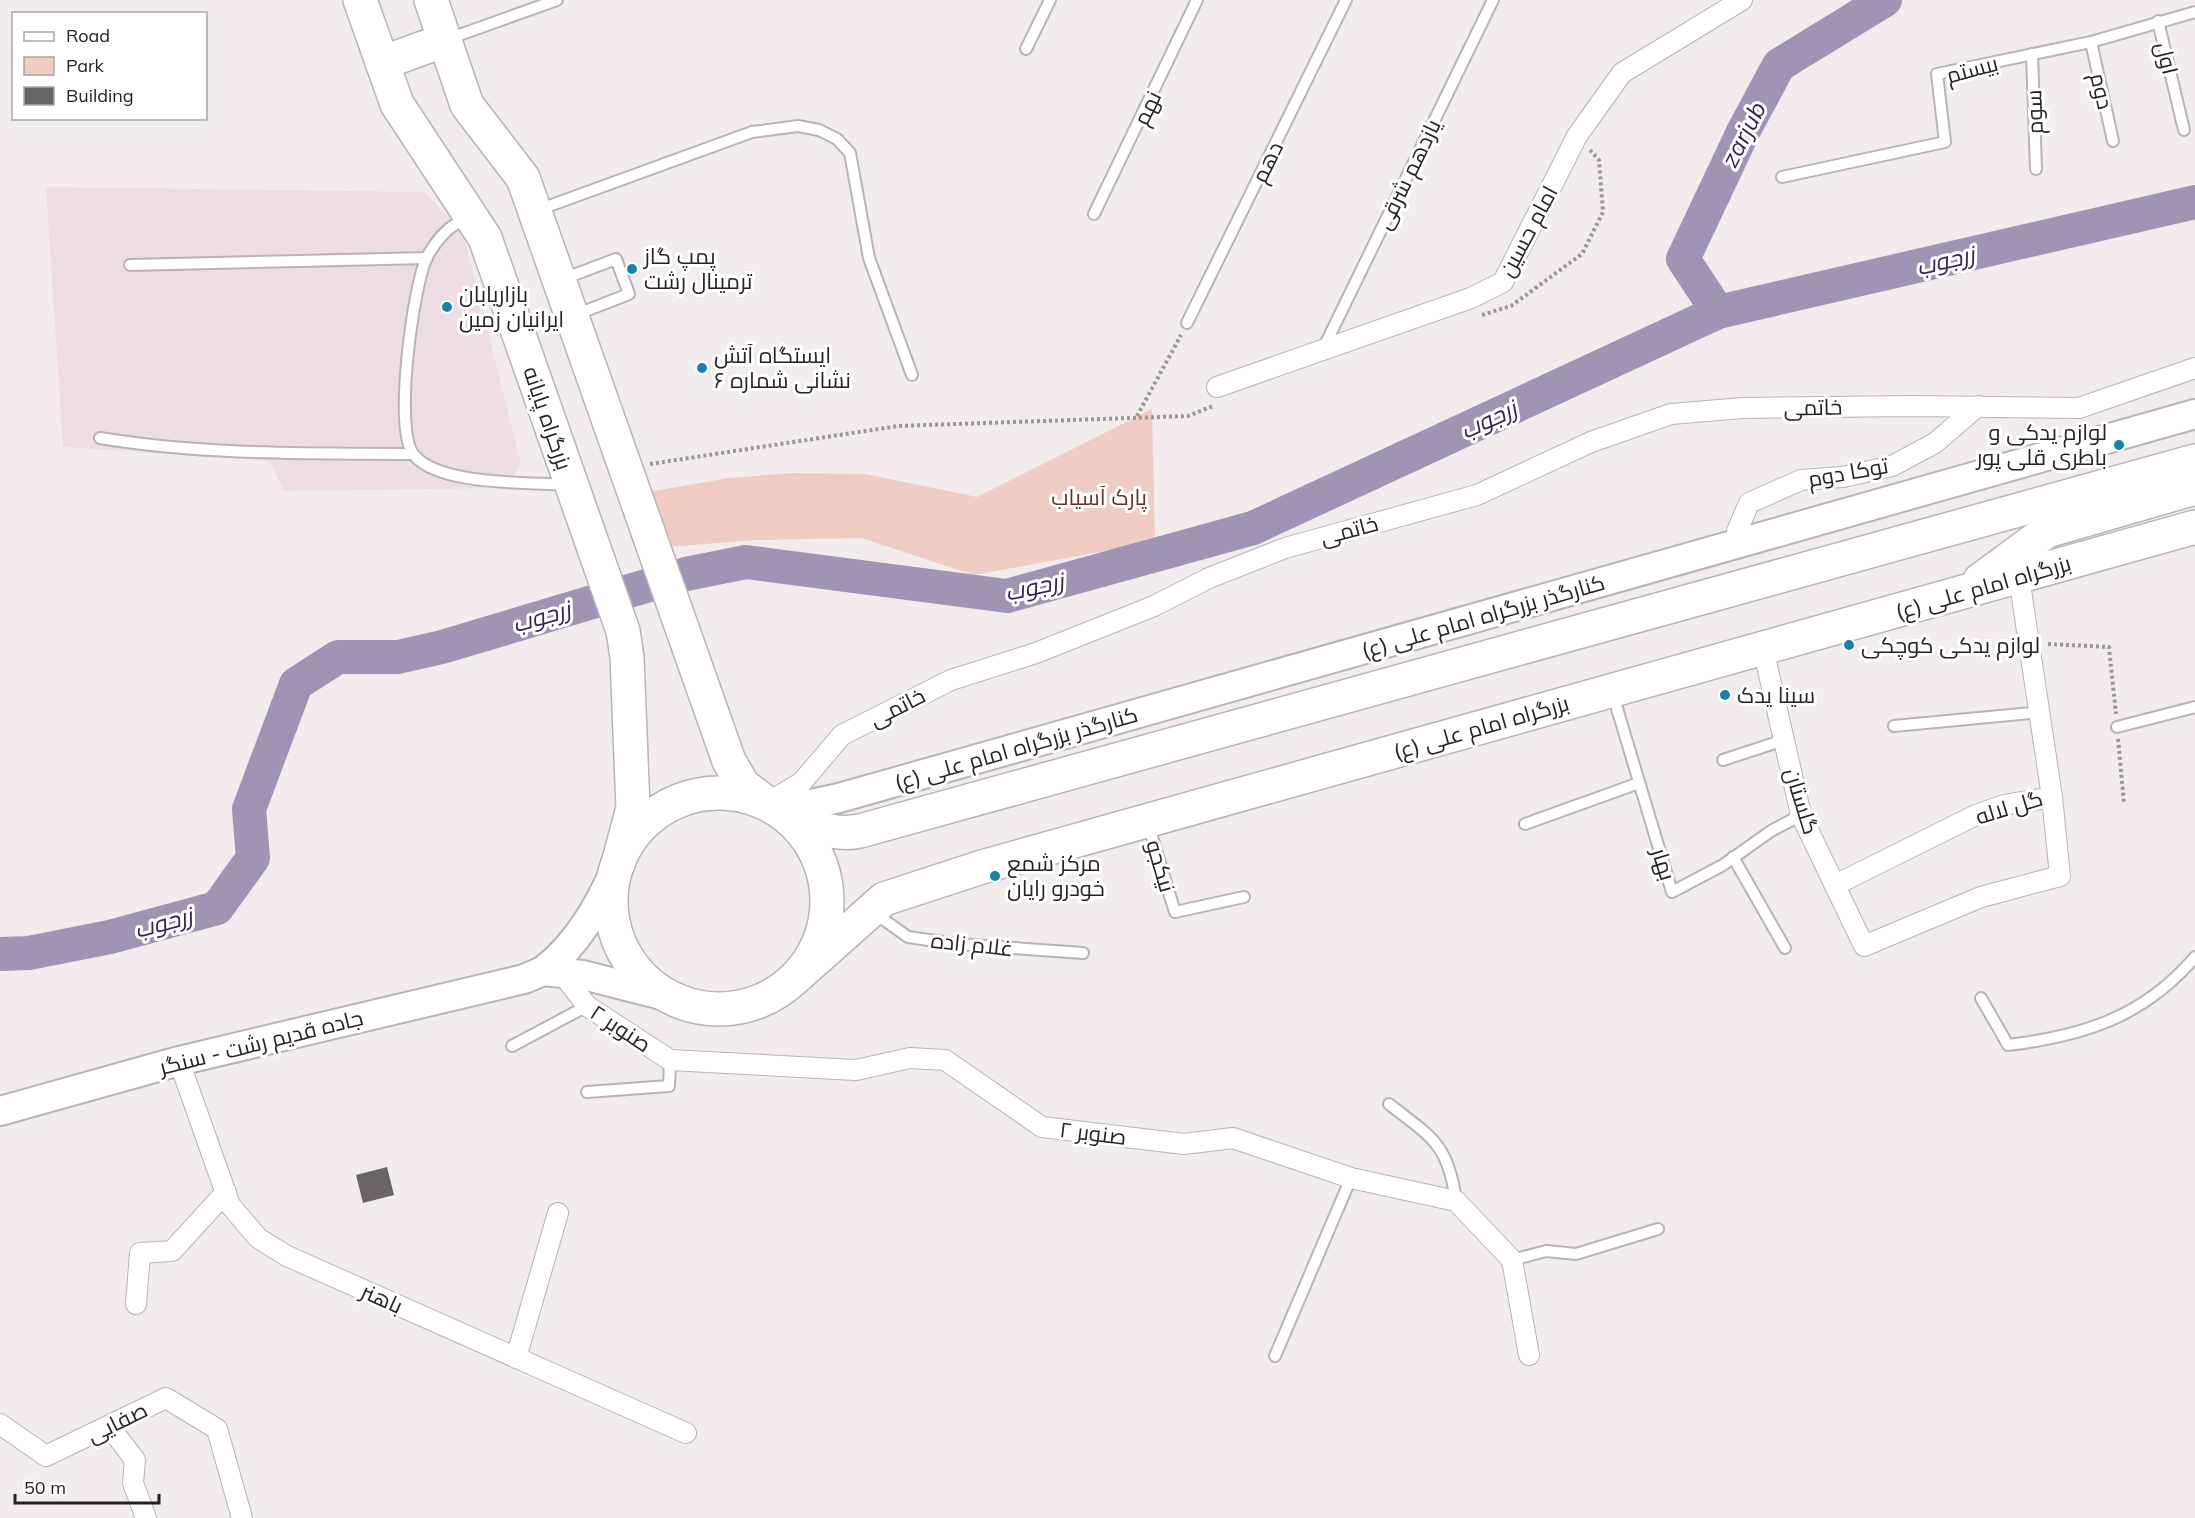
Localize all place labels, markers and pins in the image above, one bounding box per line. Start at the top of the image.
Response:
place label: پمپ گاز ترمینال رشت [642,242,752,295]
marker: پمپ گاز ترمینال رشت [625,262,639,276]
place label: بازاریابان ایرانیان زمین [459,280,564,333]
marker: بازاریابان ایرانیان زمین [440,300,454,314]
place label: ایستگاه آتش نشانی شماره ۶ [714,341,851,394]
marker: ایستگاه آتش نشانی شماره ۶ [695,361,709,375]
place label: لوازم یدکی و باطری قلی پور [1975,418,2107,472]
marker: لوازم یدکی و باطری قلی پور [2112,438,2126,452]
place label: لوازم یدکی کوچکی [1861,631,2040,661]
marker: لوازم یدکی کوچکی [1842,638,1856,652]
place label: سینا یدک [1737,681,1815,709]
marker: سینا یدک [1718,688,1732,702]
place label: مرکز شمع خودرو رایان [1007,849,1105,902]
marker: مرکز شمع خودرو رایان [988,869,1002,883]

